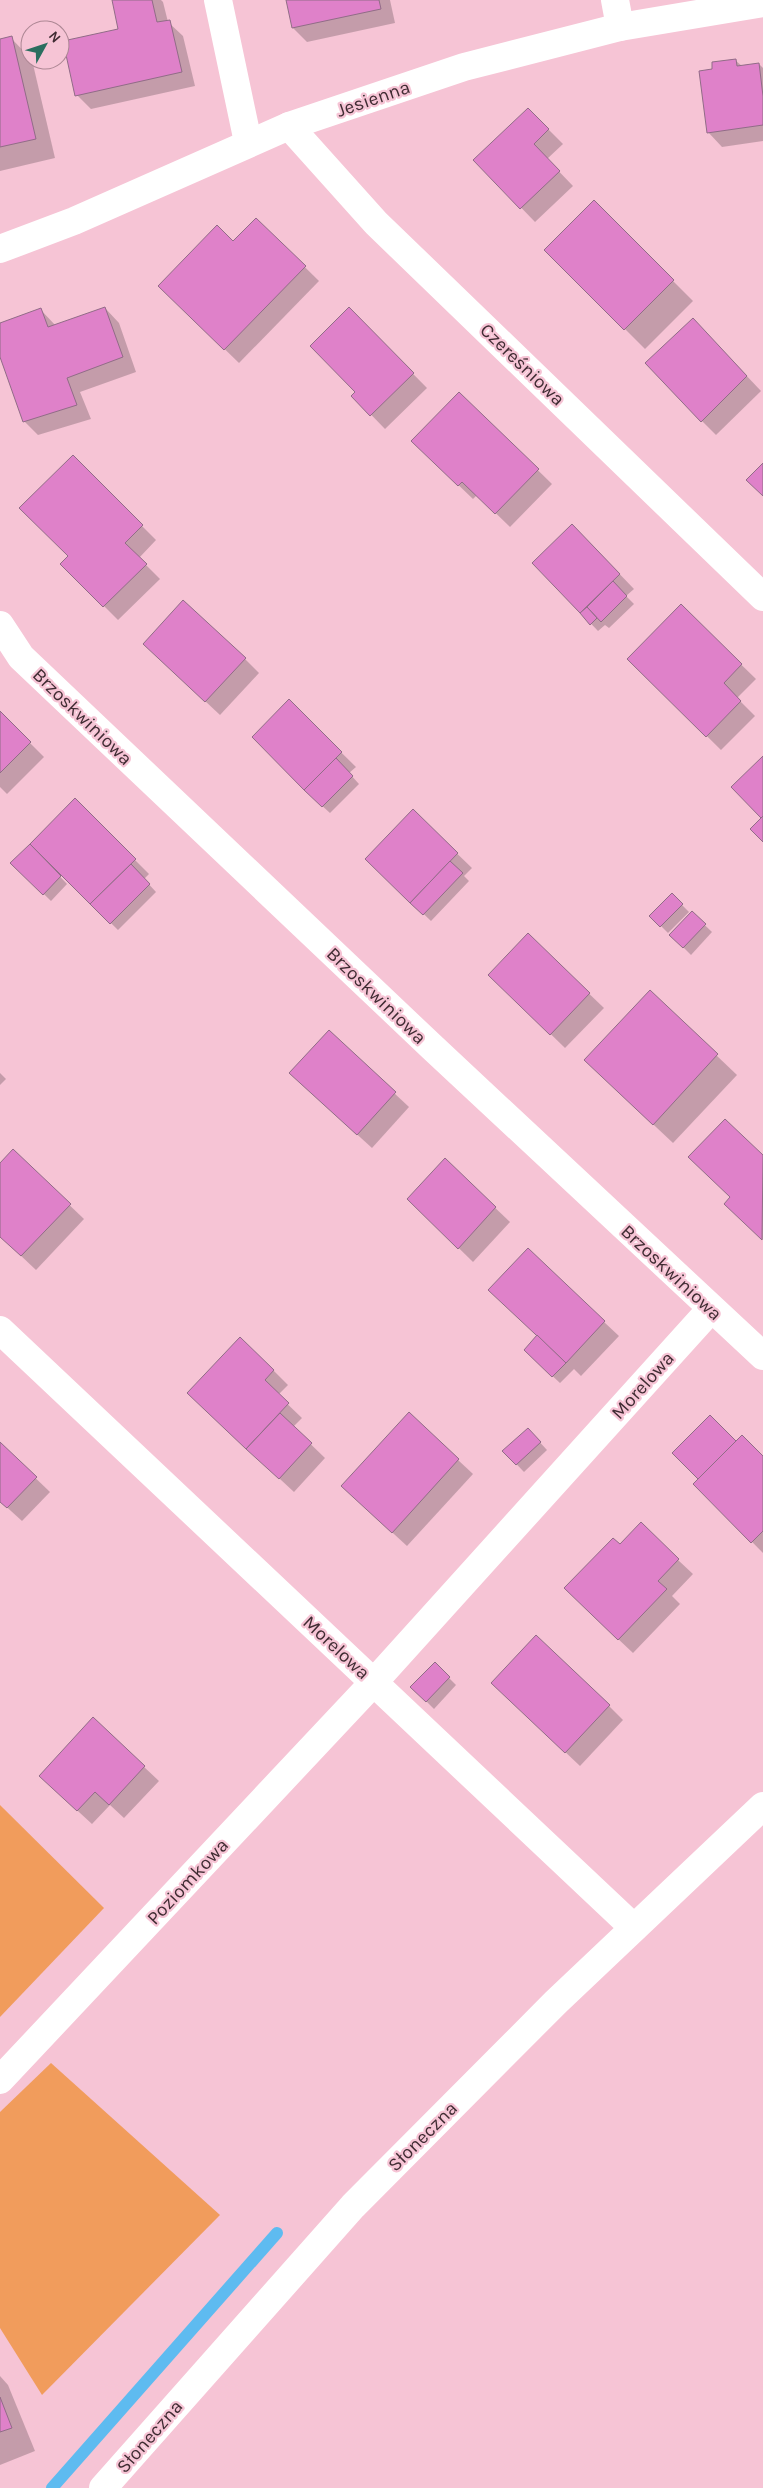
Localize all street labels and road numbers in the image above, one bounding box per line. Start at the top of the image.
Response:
street label: Jesienna [334,76,413,122]
street label: Czereśniowa [476,319,569,410]
street label: Brzoskwiniowa [28,664,137,770]
street label: Brzoskwiniowa [322,943,431,1049]
street label: Brzoskwiniowa [616,1220,726,1325]
street label: Morelowa [607,1347,679,1424]
street label: Morelowa [298,1611,374,1684]
street label: Poziomkowa [142,1834,233,1929]
street label: Słoneczna [383,2097,462,2176]
street label: Słoneczna [112,2396,187,2478]

